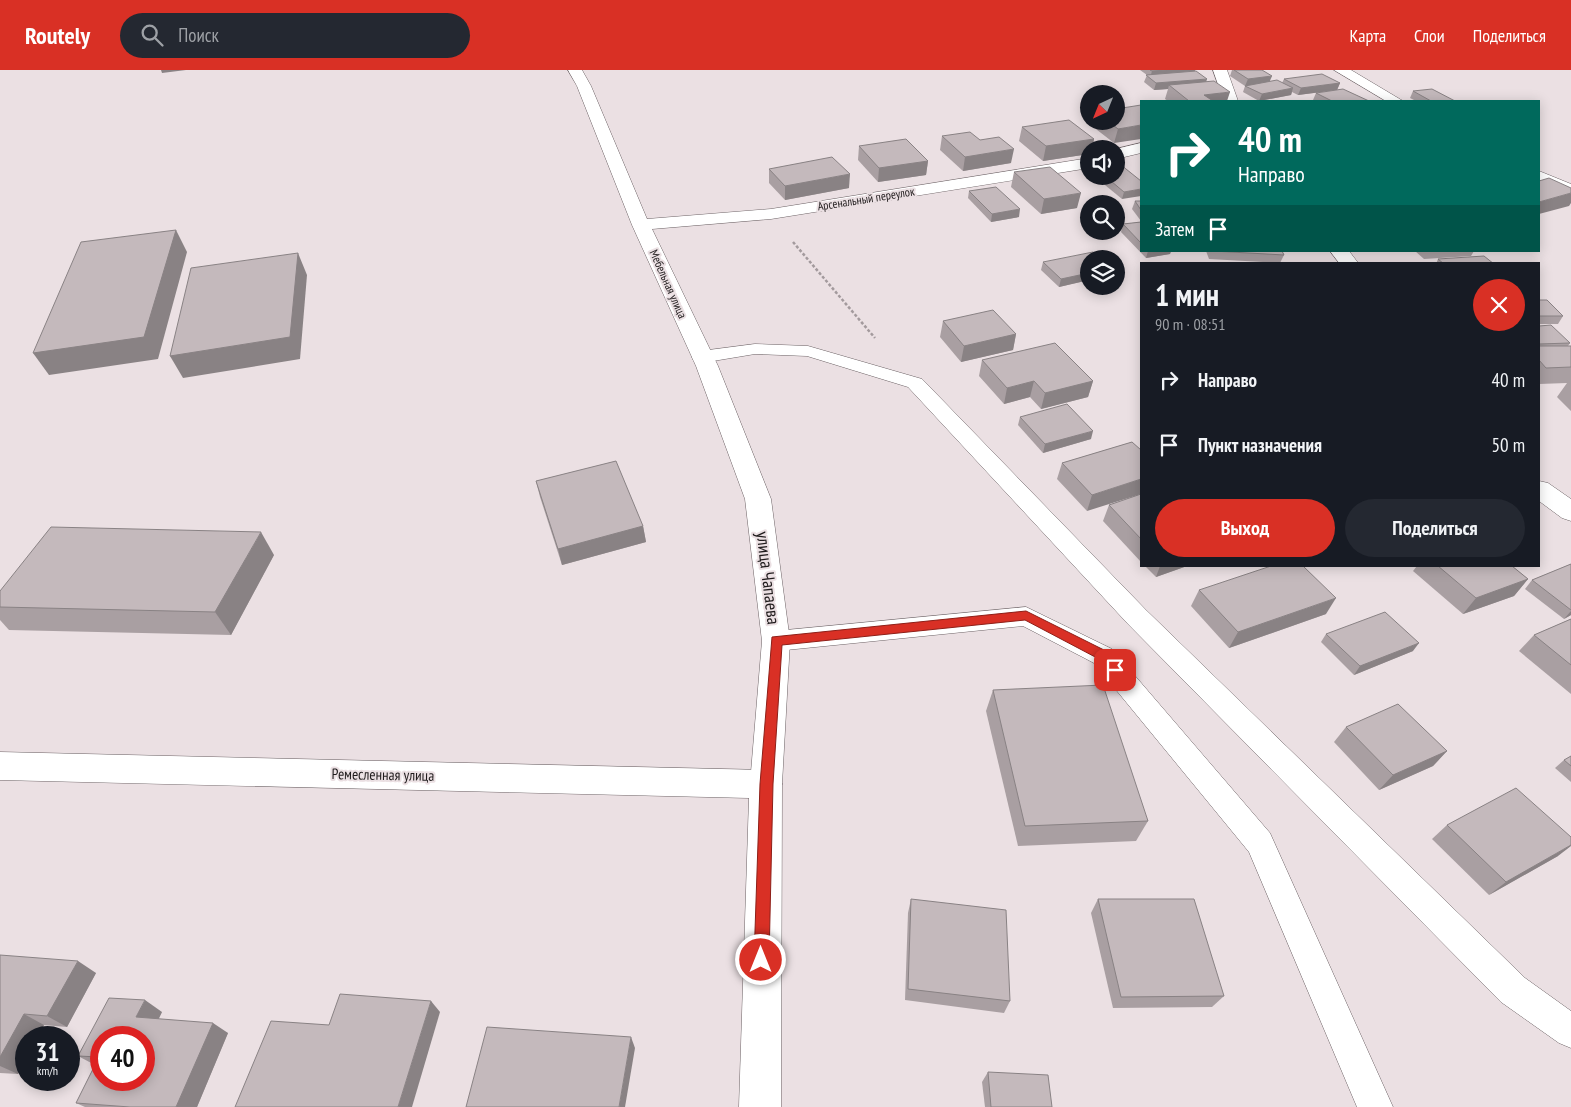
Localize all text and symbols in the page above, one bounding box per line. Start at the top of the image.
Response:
search box [120,13,470,58]
text: Routely [25,20,90,51]
icon: search [138,21,166,49]
text: Поиск [178,23,219,47]
text: Карта [1349,24,1386,47]
text: Слои [1414,24,1445,47]
text: Поделиться [1473,24,1546,47]
north arrow [1080,85,1125,130]
map controls [1080,85,1125,295]
text: 40 m [1238,116,1302,162]
icon: right [1155,120,1220,185]
button: sound [1080,140,1125,185]
text: Направо [1238,160,1305,188]
street label: Арсенальный переулок [816,183,916,214]
button: search [1080,195,1125,240]
icon: arrive [1204,215,1232,243]
text: Затем [1155,217,1194,241]
street label: Мебельная улица [647,247,690,321]
button: layers [1080,250,1125,295]
text: 1 мин [1155,275,1219,314]
button: close [1473,279,1525,331]
text: 90 m · 08:51 [1155,314,1226,334]
icon: right [1155,366,1183,394]
text: Направо [1198,368,1257,392]
text: 40 m [1492,368,1525,392]
icon: arrive [1155,431,1183,459]
text: Пункт назначения [1198,433,1322,457]
text: 50 m [1492,433,1525,457]
button: Выход [1155,499,1335,557]
button: Поделиться [1345,499,1525,557]
street label: улица Чапаева [751,530,786,626]
pin [1094,649,1136,691]
icon: arrive [1101,656,1129,684]
street label: Ремесленная улица [332,764,435,785]
position arrow [734,933,786,985]
speed limit sign: 40 [90,1026,155,1091]
text: 31 [36,1036,59,1068]
text: km/h [37,1063,58,1078]

